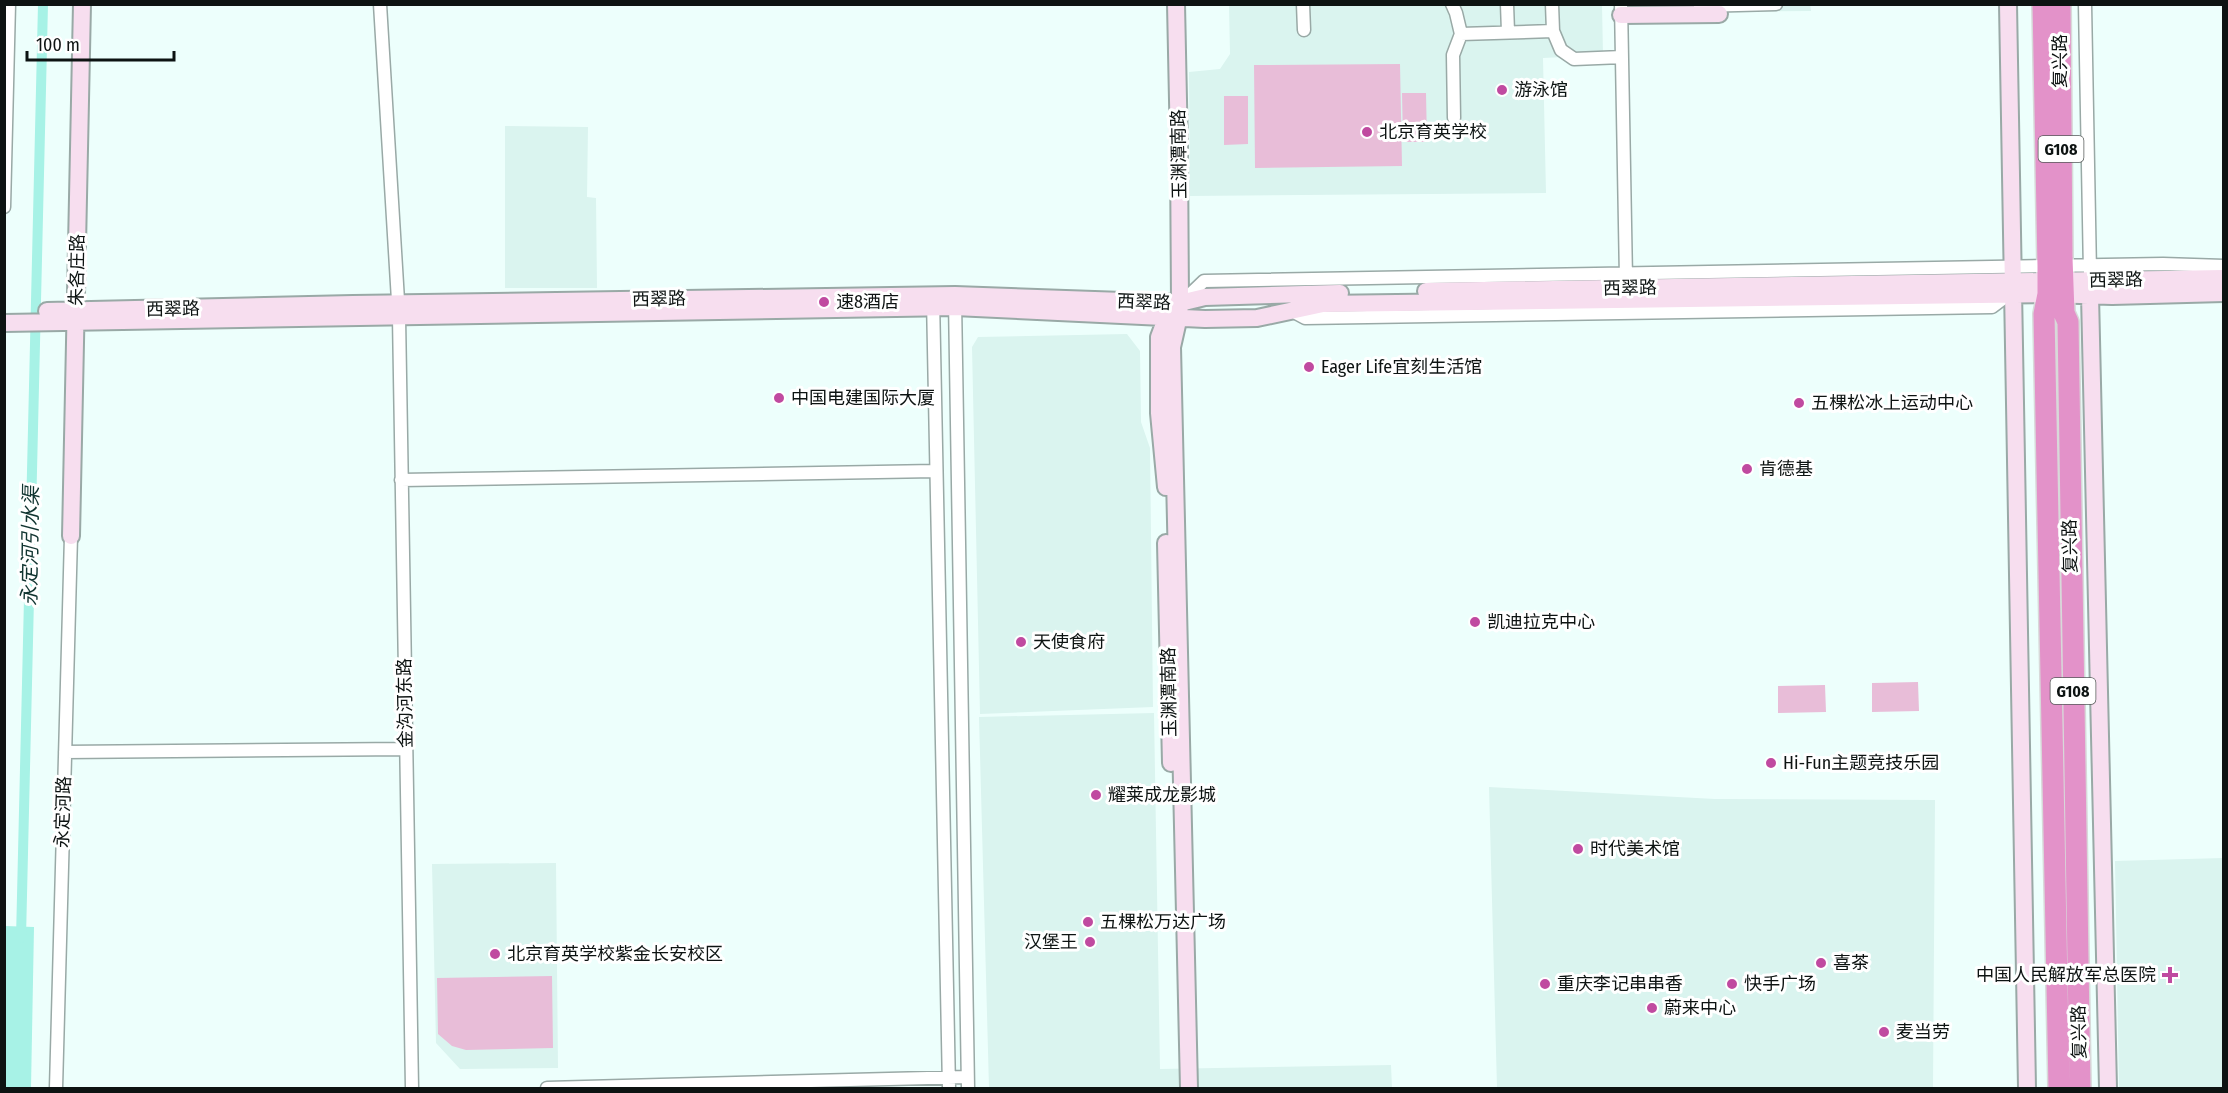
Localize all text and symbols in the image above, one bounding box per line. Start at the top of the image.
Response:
scale bar [27,24,174,62]
text: 100 m [36,34,80,56]
street label: 复兴路 [2049,34,2071,88]
place label: 游泳馆 [1514,79,1568,101]
marker: 游泳馆 [1495,83,1509,97]
street label: 玉渊潭南路 [1167,109,1191,199]
place label: 北京育英学校 [1379,121,1487,143]
marker: 北京育英学校 [1360,125,1374,139]
road number: G108 [2038,136,2084,162]
street label: 朱各庄路 [65,234,89,306]
street label: 西翠路 [2089,269,2143,291]
street label: 西翠路 [1603,277,1657,299]
street label: 西翠路 [632,288,686,310]
street label: 西翠路 [1117,290,1171,314]
place label: 速8酒店 [836,291,899,313]
marker: 速8酒店 [817,295,831,309]
street label: 西翠路 [146,298,200,320]
place label: Eager Life宜刻生活馆 [1321,356,1482,378]
marker: Eager Life宜刻生活馆 [1302,360,1316,374]
place label: 中国电建国际大厦 [791,387,935,409]
marker: 中国电建国际大厦 [772,391,786,405]
place label: 五棵松冰上运动中心 [1811,392,1973,414]
marker: 五棵松冰上运动中心 [1792,396,1806,410]
place label: 肯德基 [1759,458,1813,480]
marker: 肯德基 [1740,462,1754,476]
water label: 永定河引水渠 [17,483,43,606]
street label: 复兴路 [2059,519,2081,573]
place label: 凯迪拉克中心 [1487,611,1595,633]
marker: 凯迪拉克中心 [1468,615,1482,629]
place label: 天使食府 [1033,631,1105,653]
marker: 天使食府 [1014,635,1028,649]
street label: 玉渊潭南路 [1157,647,1181,737]
street label: 金沟河东路 [393,658,417,748]
road number: G108 [2050,678,2096,704]
place label: Hi-Fun主题竞技乐园 [1783,752,1939,774]
marker: Hi-Fun主题竞技乐园 [1764,756,1778,770]
street label: 永定河路 [51,776,75,848]
place label: 耀莱成龙影城 [1108,784,1216,806]
marker: 耀莱成龙影城 [1089,788,1103,802]
place label: 时代美术馆 [1590,838,1680,860]
marker: 时代美术馆 [1571,842,1585,856]
place label: 五棵松万达广场 [1100,911,1226,933]
marker: 五棵松万达广场 [1081,915,1095,929]
place label: 汉堡王 [1024,931,1078,953]
marker: 汉堡王 [1083,935,1097,949]
place label: 北京育英学校紫金长安校区 [507,943,723,965]
marker: 北京育英学校紫金长安校区 [488,947,502,961]
place label: 喜茶 [1833,952,1869,974]
marker: 喜茶 [1814,956,1828,970]
place label: 中国人民解放军总医院 [1976,964,2156,986]
marker: 中国人民解放军总医院 [2161,966,2179,984]
place label: 重庆李记串串香 [1557,973,1683,995]
place label: 快手广场 [1744,973,1816,995]
marker: 重庆李记串串香 [1538,977,1552,991]
marker: 快手广场 [1725,977,1739,991]
place label: 蔚来中心 [1664,997,1736,1019]
marker: 蔚来中心 [1645,1001,1659,1015]
street label: 复兴路 [2068,1005,2090,1059]
place label: 麦当劳 [1896,1021,1950,1043]
marker: 麦当劳 [1877,1025,1891,1039]

